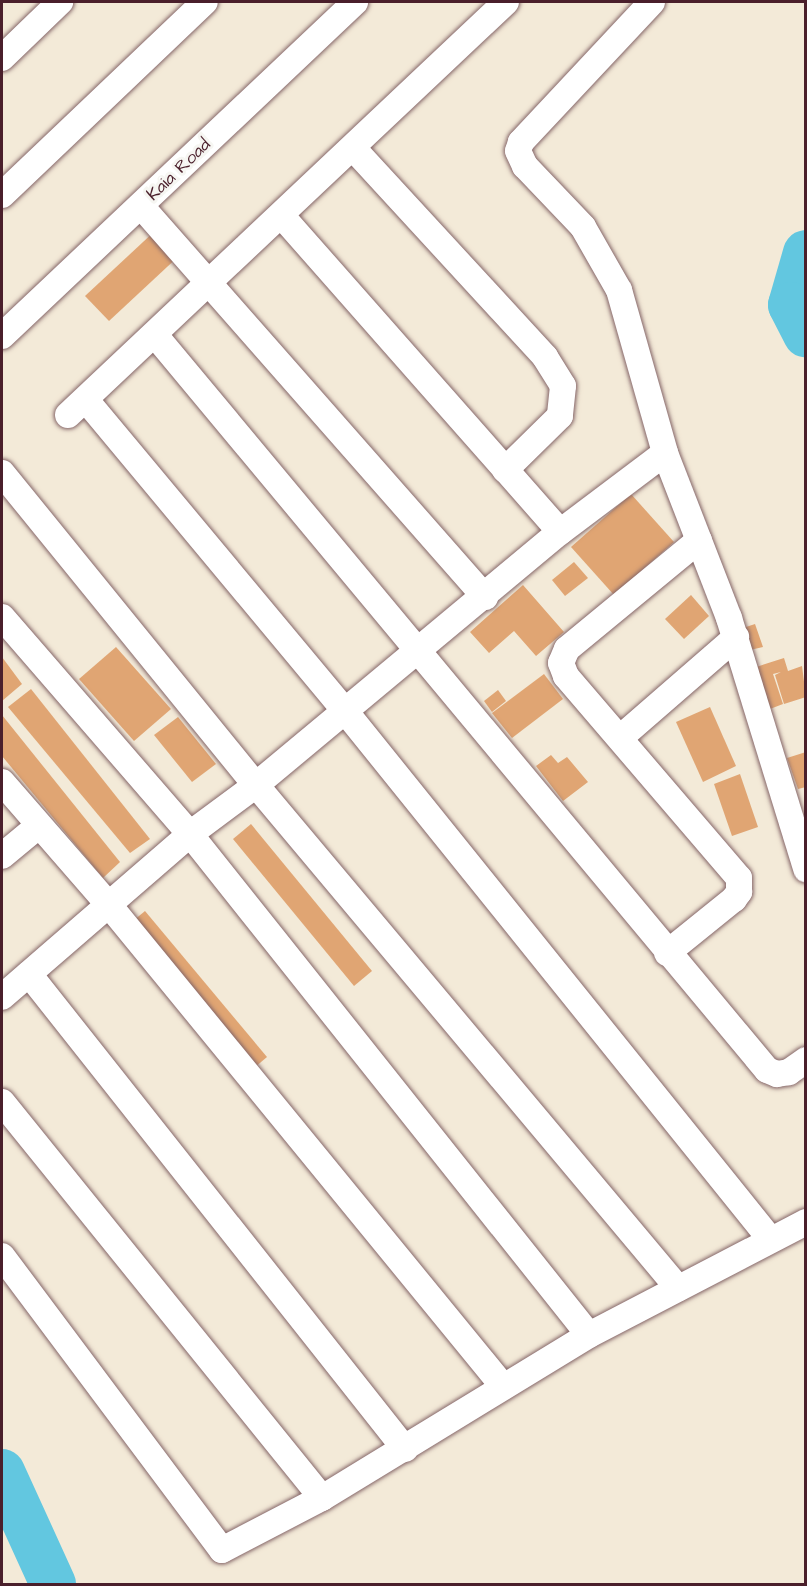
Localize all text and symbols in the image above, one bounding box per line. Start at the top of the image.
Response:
street label: Kaia Road [143,134,215,206]

